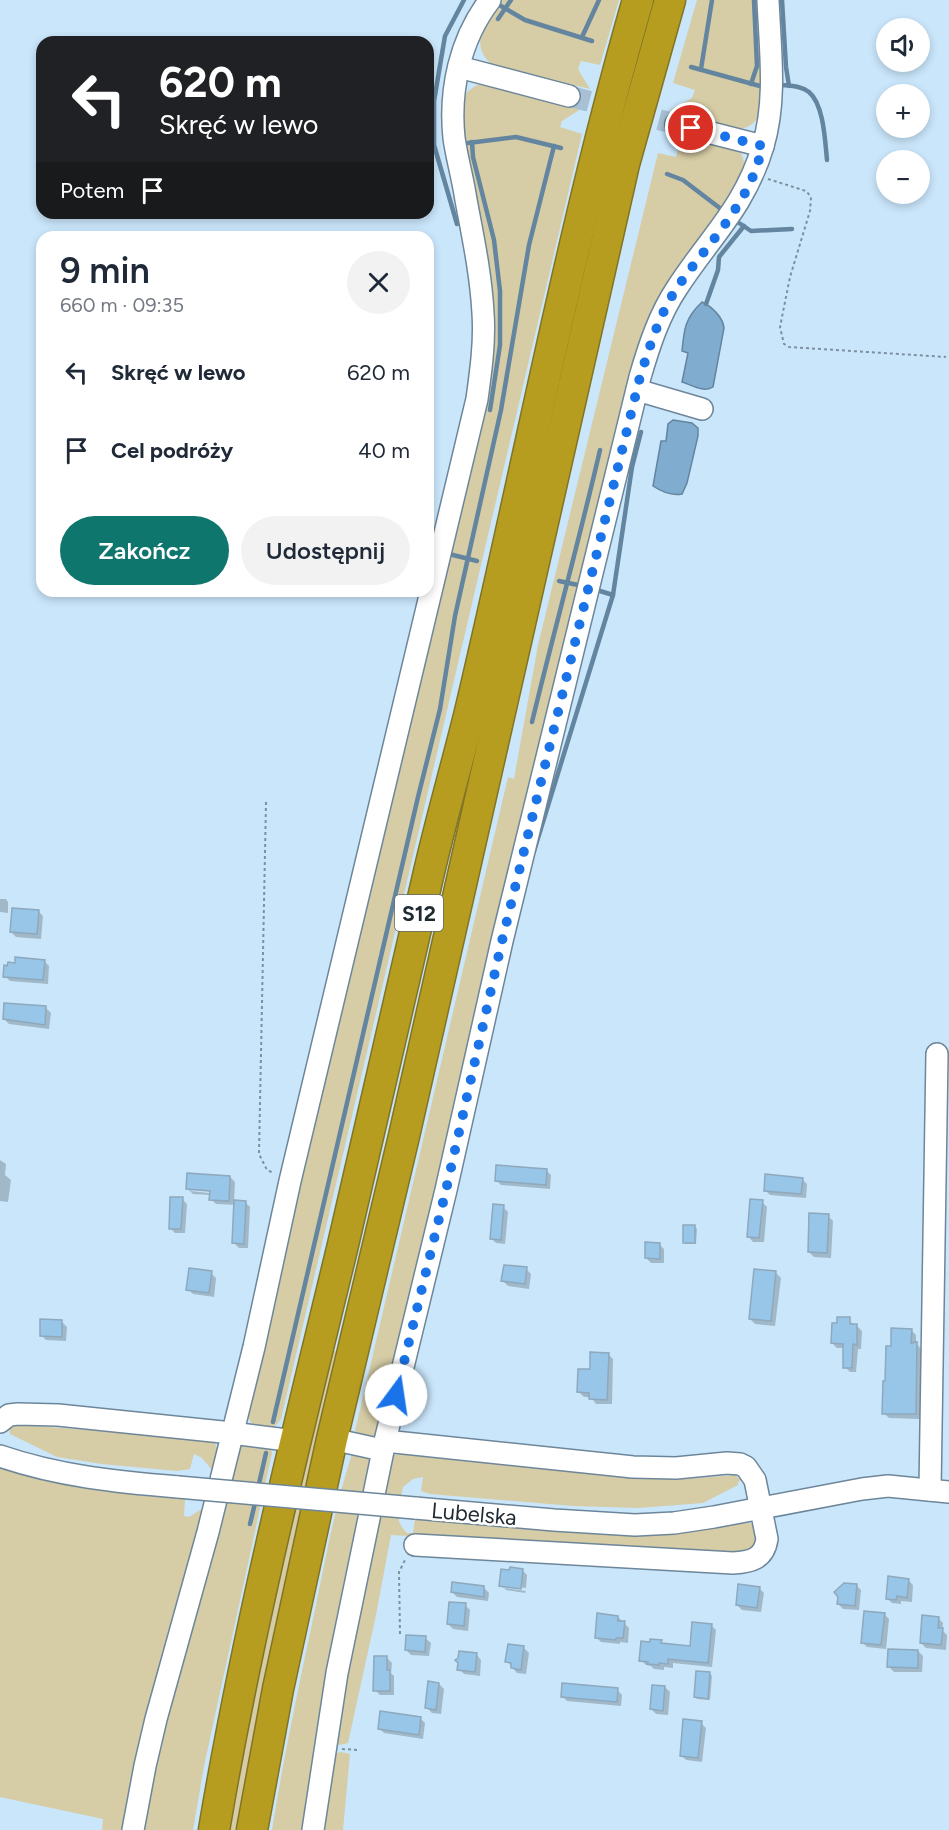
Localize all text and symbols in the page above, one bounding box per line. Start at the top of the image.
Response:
map controls [876,18,930,204]
button: sound [876,18,930,72]
text: 620 m [159,57,282,108]
icon: left [60,60,138,138]
button: + [876,84,930,138]
pin [665,102,716,153]
text: Skręć w lewo [159,108,319,141]
icon: arrive [674,111,707,144]
button: − [876,150,930,204]
icon: arrive [136,174,169,207]
text: Potem [60,177,124,204]
text: 9 min [60,249,150,292]
button: close [347,251,410,314]
text: 660 m · 09:35 [60,293,184,317]
icon: left [60,356,93,389]
text: Skręć w lewo [111,359,246,386]
text: 620 m [347,359,410,386]
icon: arrive [60,434,93,467]
text: Cel podróży [111,437,233,464]
text: 40 m [358,437,410,464]
button: Zakończ [60,516,229,585]
button: Udostępnij [241,516,410,585]
road number: S12 [395,895,443,931]
position arrow [364,1363,428,1427]
street label: Lubelska [430,1497,518,1531]

